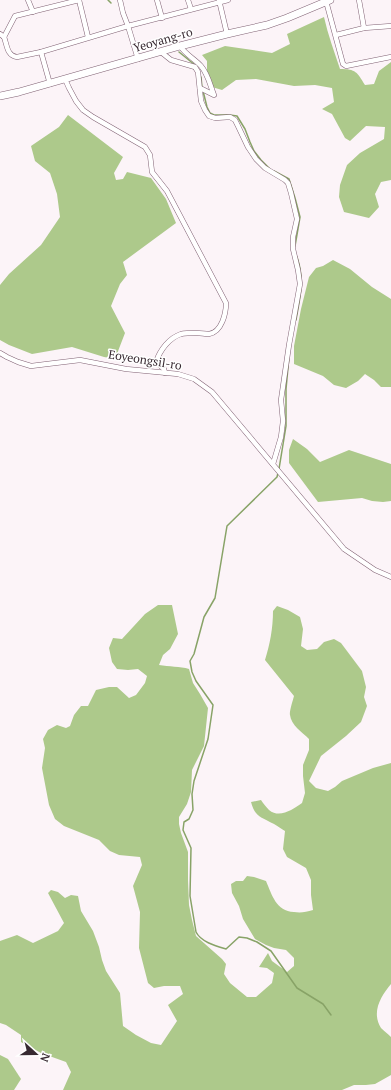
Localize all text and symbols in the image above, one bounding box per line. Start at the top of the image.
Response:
street label: Yeoyang-ro [131,24,195,55]
street label: Eoyeongsil-ro [107,346,183,373]
north arrow [16,1034,56,1074]
text: N [37,1051,53,1065]

